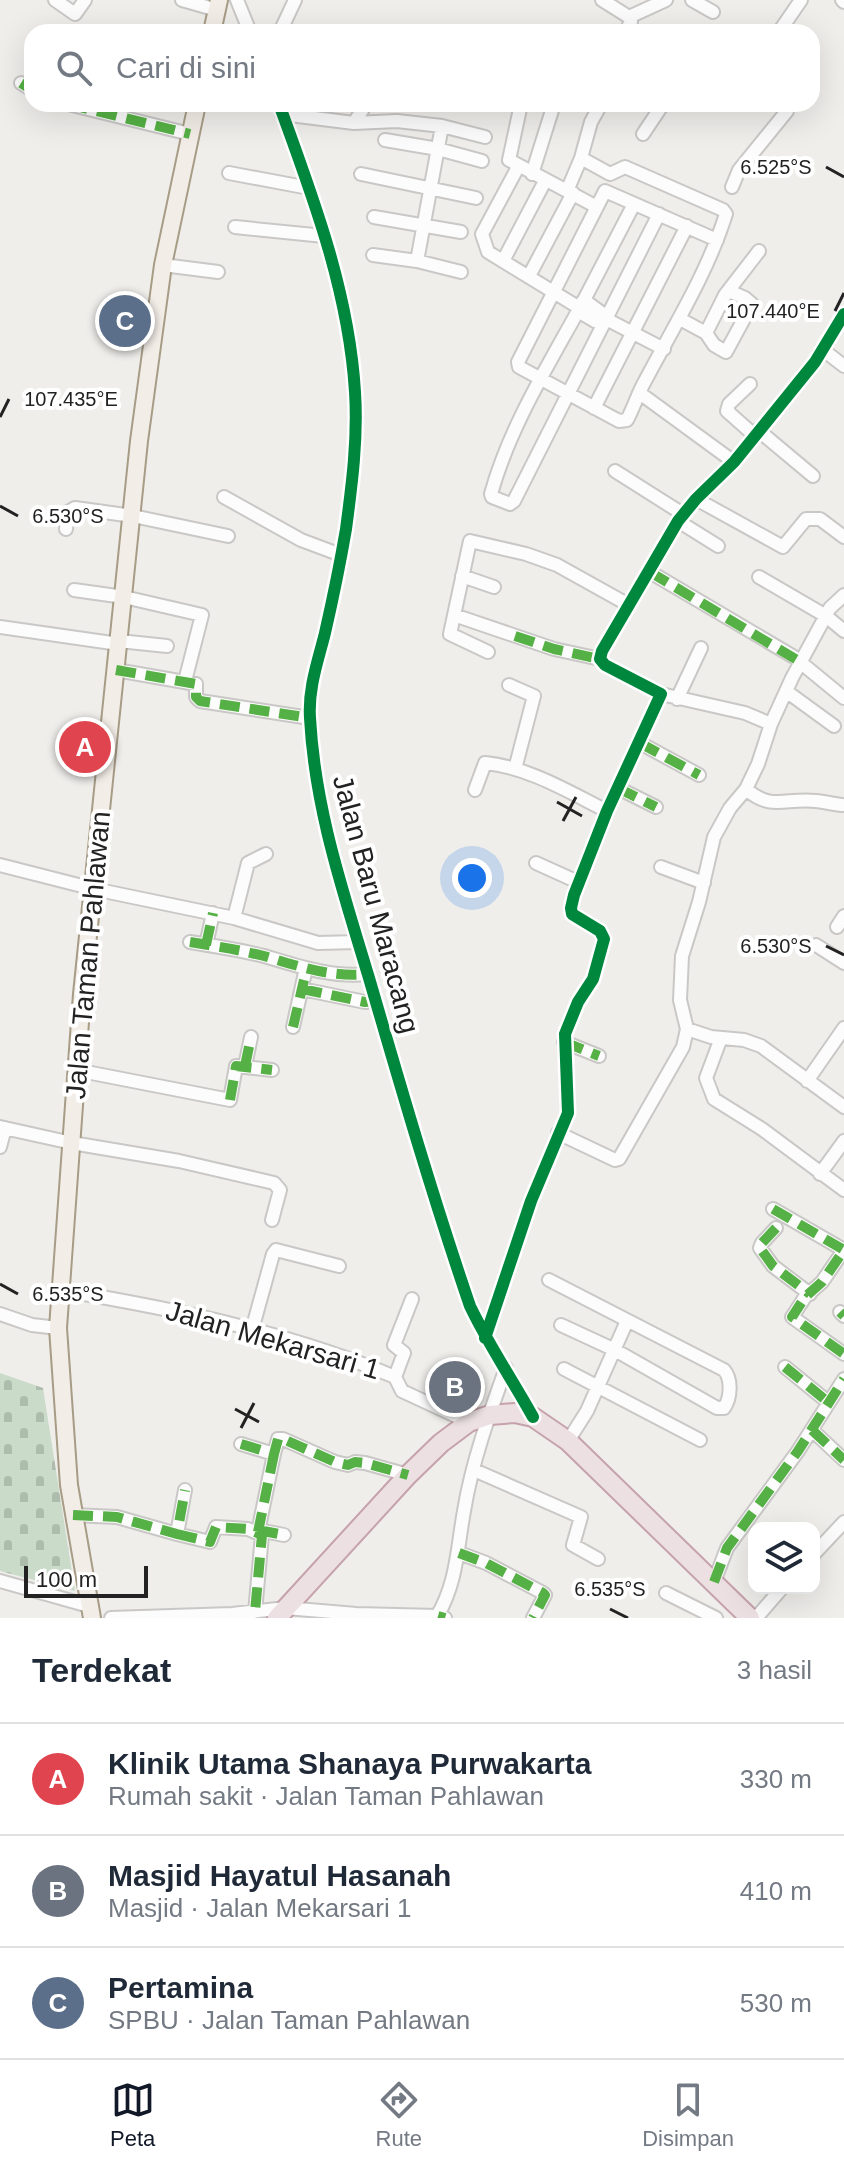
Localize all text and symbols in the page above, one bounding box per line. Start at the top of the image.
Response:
search box [24,24,820,112]
icon: search [52,46,96,90]
text: Cari di sini [116,51,256,84]
text: 6.525°S [740,156,812,178]
pin: C [99,291,151,351]
text: 107.440°E [726,300,820,322]
text: 107.435°E [24,388,118,410]
text: 6.530°S [32,505,104,527]
pin: A [59,717,111,777]
street label: Jalan Baru Maracang [327,771,425,1037]
street label: Jalan Taman Pahlawan [60,810,116,1100]
your location [452,858,492,898]
text: 6.530°S [740,935,812,957]
text: 6.535°S [32,1283,104,1305]
street label: Jalan Mekarsari 1 [163,1295,383,1385]
pin: B [429,1357,481,1417]
map controls [748,1522,820,1594]
button: layers [748,1522,820,1594]
scale bar [24,1562,148,1598]
text: 100 m [36,1567,97,1592]
text: 6.535°S [574,1578,646,1600]
text: Terdekat [32,1651,171,1689]
text: 3 hasil [737,1655,812,1685]
text: Klinik Utama Shanaya Purwakarta [108,1747,592,1780]
text: A [49,1764,67,1794]
text: 330 m [740,1764,812,1794]
text: Rumah sakit · Jalan Taman Pahlawan [108,1781,544,1811]
text: Masjid Hayatul Hasanah [108,1859,451,1892]
text: B [49,1876,67,1906]
text: 410 m [740,1876,812,1906]
text: Masjid · Jalan Mekarsari 1 [108,1893,411,1923]
text: Pertamina [108,1971,253,2004]
text: C [49,1988,67,2018]
text: 530 m [740,1988,812,2018]
text: SPBU · Jalan Taman Pahlawan [108,2005,470,2035]
tab: Peta [110,2078,155,2152]
tab: Rute [376,2078,422,2152]
tab: Disimpan [642,2078,734,2152]

